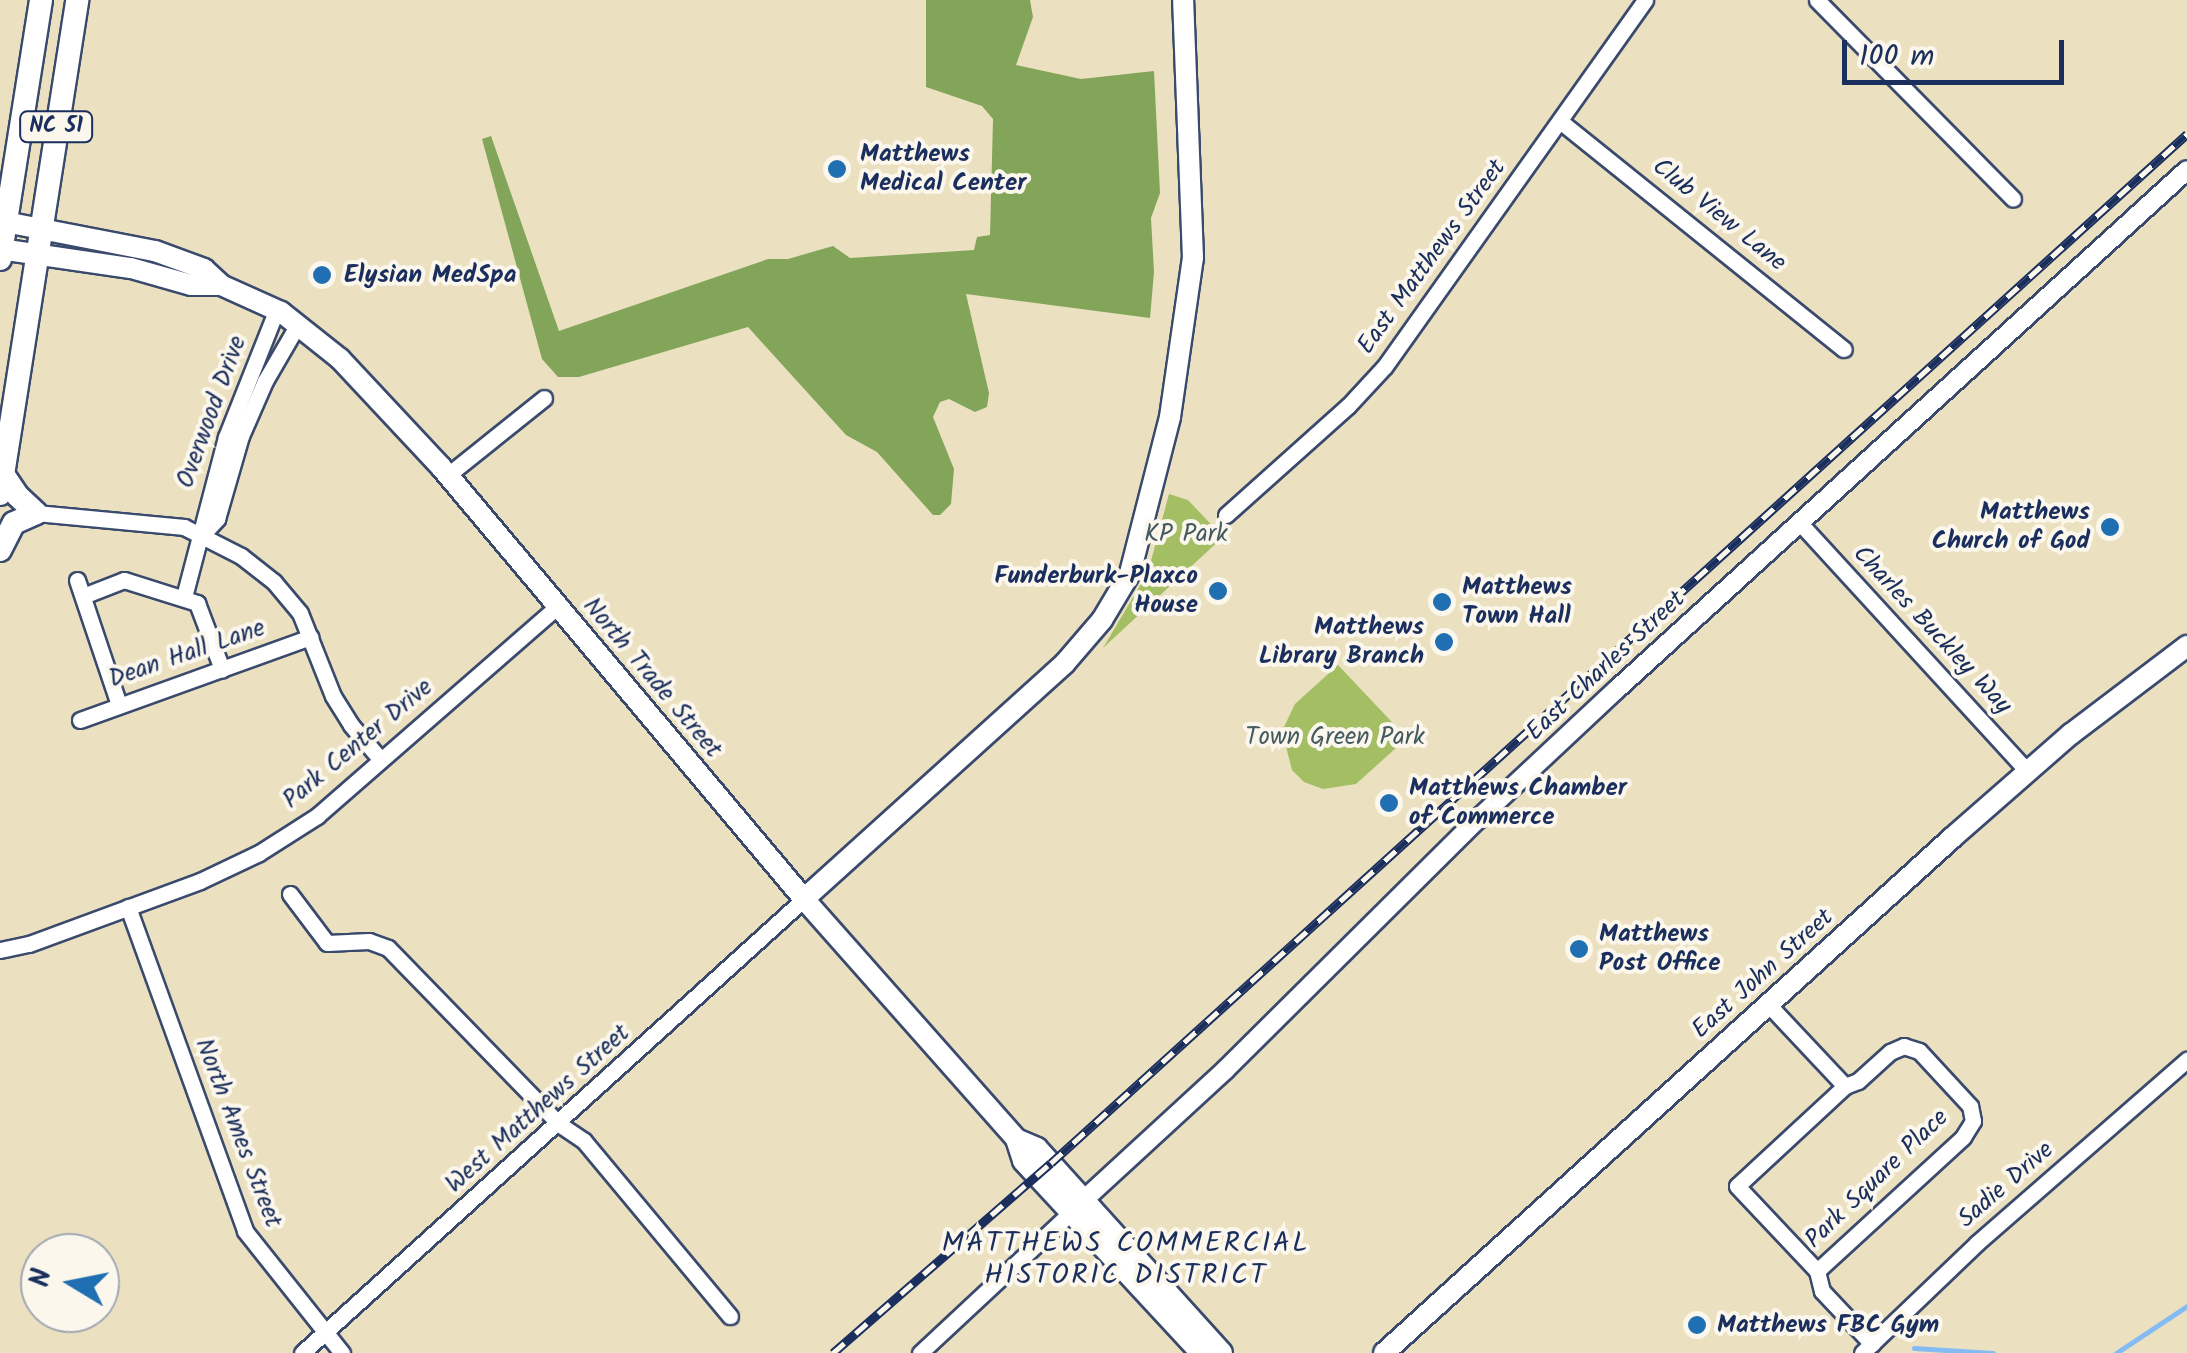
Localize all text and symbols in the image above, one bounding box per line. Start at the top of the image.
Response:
scale bar [1847,20,2070,82]
text: 100 m [1859,33,1934,81]
road number: NC 51 [18,110,94,144]
place label: Matthews Medical Center [860,140,1026,199]
street label: Club View Lane [1646,152,1792,278]
street label: East Matthews Street [1351,154,1513,360]
marker: Matthews Medical Center [824,156,850,182]
place label: Elysian MedSpa [344,260,516,290]
marker: Elysian MedSpa [309,262,335,288]
street label: Overwood Drive [171,332,253,492]
place label: Matthews Church of God [1932,498,2090,557]
marker: Matthews Church of God [2099,516,2121,538]
park label: KP Park [1144,519,1228,549]
street label: Charles Buckley Way [1846,540,2018,720]
place label: Funderburk-Plaxco House [994,562,1198,621]
place label: Matthews Town Hall [1462,573,1572,632]
marker: Funderburk-Plaxco House [1207,580,1229,602]
street label: East Charles Street [1520,585,1692,747]
marker: Matthews Town Hall [1431,591,1453,613]
street label: North Trade Street [576,592,728,764]
street label: Dean Hall Lane [105,613,269,695]
place label: Matthews Library Branch [1259,613,1424,672]
marker: Matthews Library Branch [1433,631,1455,653]
street label: Park Center Drive [277,673,439,815]
park label: Town Green Park [1245,722,1425,752]
place label: Matthews Chamber of Commerce [1409,774,1627,833]
marker: Matthews Chamber of Commerce [1378,792,1400,814]
street label: East John Street [1686,903,1840,1045]
place label: Matthews Post Office [1599,920,1720,979]
marker: Matthews Post Office [1568,938,1590,960]
street label: West Matthews Street [440,1018,636,1200]
street label: North Ames Street [188,1034,288,1232]
street label: Park Square Place [1799,1103,1955,1255]
street label: Sadie Drive [1952,1135,2060,1235]
district label: MATTHEWS COMMERCIAL HISTORIC DISTRICT [942,1227,1310,1293]
north arrow [20,1233,120,1333]
text: N [18,1265,66,1291]
place label: Matthews FBC Gym [1717,1310,1939,1340]
marker: Matthews FBC Gym [1686,1314,1708,1336]

